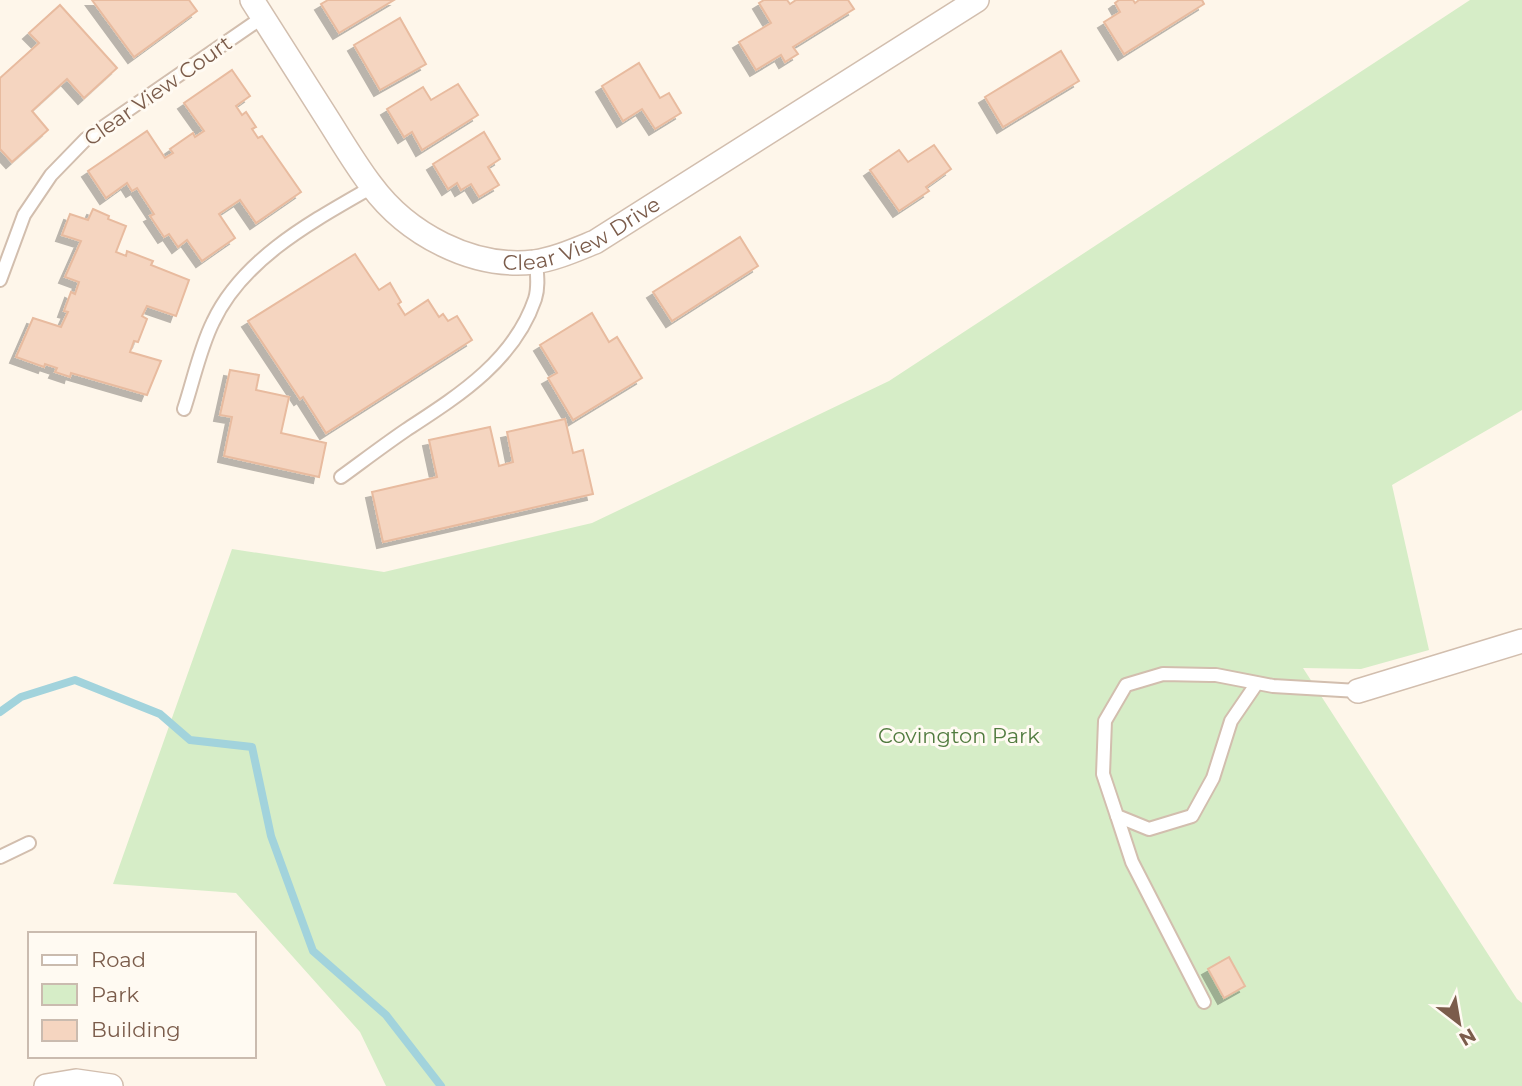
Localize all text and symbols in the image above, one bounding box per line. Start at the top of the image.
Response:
street label: Clear View Court [79,30,236,151]
street label: Clear View Drive [502,191,665,275]
park label: Covington Park [878,723,1040,748]
legend [28,932,256,1058]
text: Road [91,947,146,972]
text: Park [91,982,139,1007]
north arrow [1424,988,1494,1058]
text: Building [91,1017,181,1042]
text: N [1455,1023,1480,1051]

